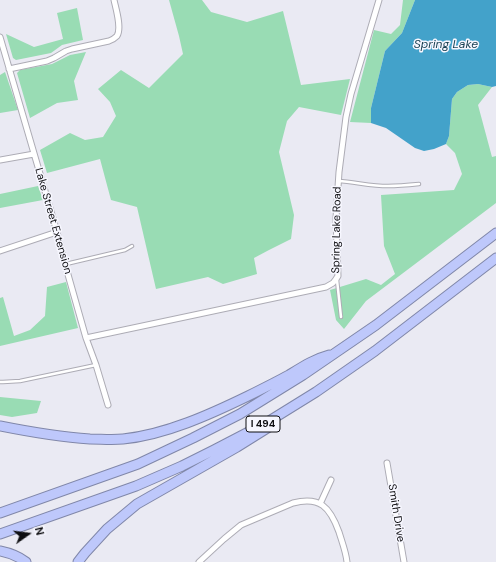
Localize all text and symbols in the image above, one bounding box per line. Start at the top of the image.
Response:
water label: Spring Lake [414,38,478,52]
street label: Lake Street Extension [32,167,74,275]
street label: Spring Lake Road [330,186,344,274]
road number: I 494 [246,416,280,432]
street label: Smith Drive [385,483,407,543]
north arrow [8,514,48,554]
text: N [32,526,47,537]

